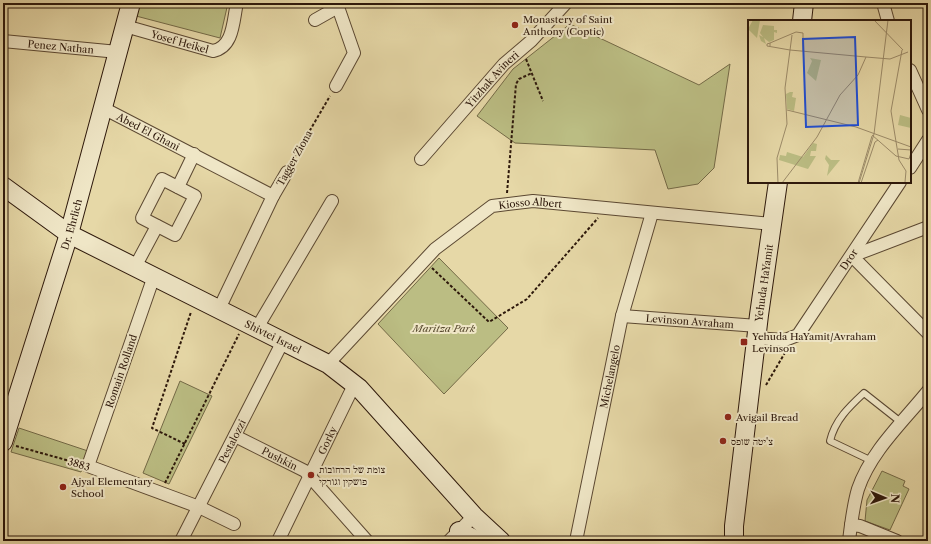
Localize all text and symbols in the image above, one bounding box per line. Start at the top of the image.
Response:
place label: Monastery of Saint Anthony (Coptic) [522,13,613,38]
marker: Monastery of Saint Anthony (Coptic) [510,20,520,30]
inset map [748,20,911,183]
street label: Yosef Heikel [148,27,210,56]
street label: Penez Nathan [27,37,95,57]
street label: Yitzhak Avineri [462,48,522,111]
street label: Abed El Ghani [113,110,182,154]
street label: Tagger Ziona [274,127,316,189]
street label: Kiosso Albert [498,195,563,212]
street label: Dr. Ehrlich [58,197,85,252]
street label: Yehuda HaYamit [752,243,776,323]
street label: Dror [837,246,861,273]
street label: Levinson Avraham [645,312,735,331]
street label: Shivtei Israel [242,317,303,357]
park label: Maritza Park [412,322,476,335]
place label: Yehuda HaYamit/Avraham Levinson [751,330,877,355]
street label: Romain Rolland [103,333,140,410]
marker: Yehuda HaYamit/Avraham Levinson [739,337,749,347]
street label: Michelangelo [597,343,623,410]
place label: Avigail Bread [735,411,798,424]
marker: Avigail Bread [723,412,733,422]
street label: Pestalozzi [216,417,249,466]
street label: Gorky [315,424,340,457]
place label: צ'יטה שופס [731,435,773,448]
marker: צ'יטה שופס [718,436,728,446]
street label: Pushkin [259,444,300,474]
street label: 3883 [66,455,92,474]
place label: צומת של הרחובות פושקין וגורקי [319,463,386,488]
marker: צומת של הרחובות פושקין וגורקי [306,470,316,480]
place label: Ajyal Elementary School [70,475,153,500]
north arrow [865,478,905,518]
marker: Ajyal Elementary School [58,482,68,492]
text: N [888,493,902,504]

